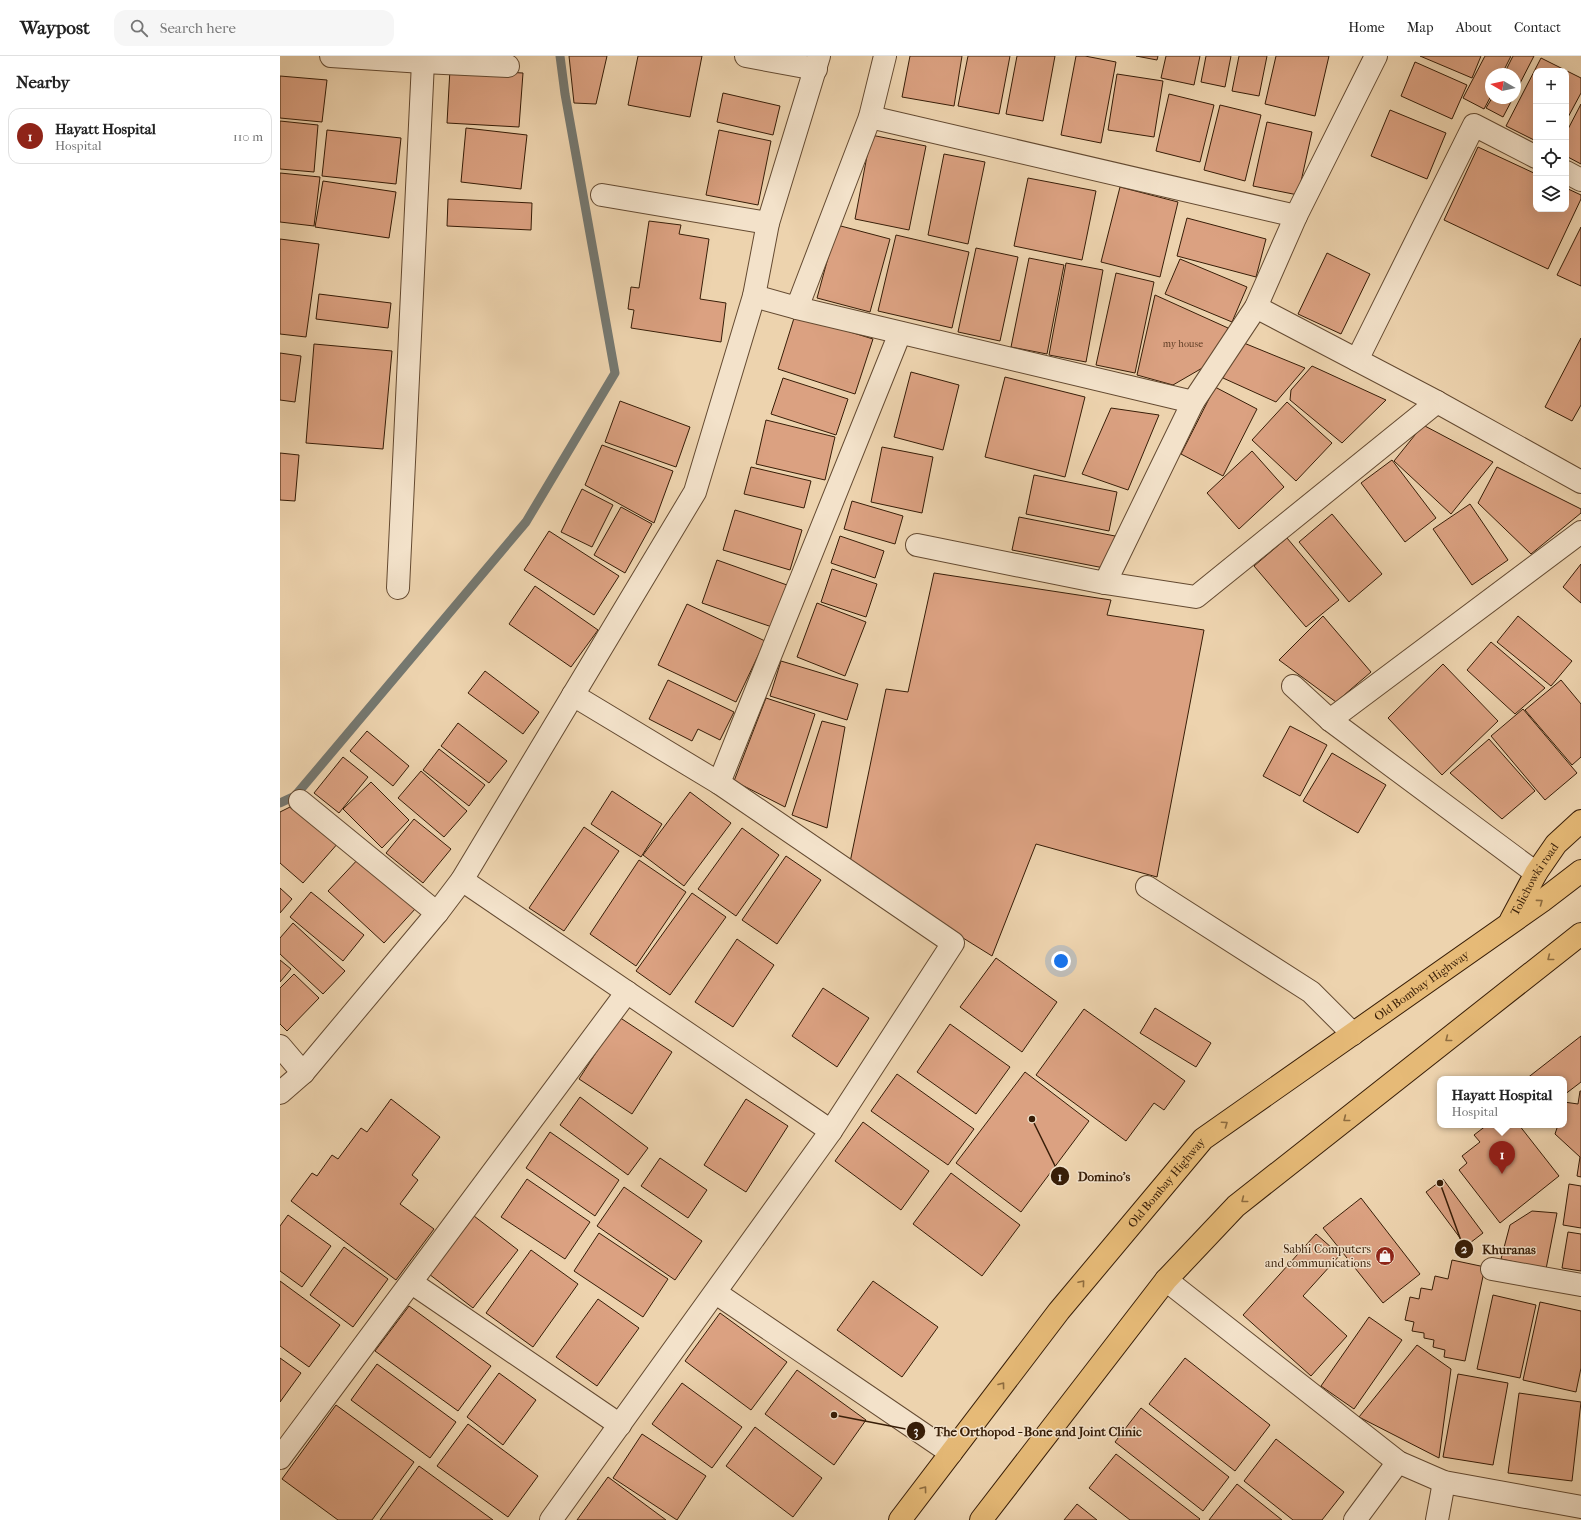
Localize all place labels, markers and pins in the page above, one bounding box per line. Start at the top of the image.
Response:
pin: 1 [1489,1141,1515,1174]
callout: Domino's [1050,1164,1139,1189]
callout: Khuranas [1454,1237,1544,1262]
place label: Sabhi Computers and communications [1265,1242,1372,1270]
shop icon: Sabhi Computers and communications [1374,1245,1396,1267]
callout: The Orthopod - Bone and Joint Clinic [906,1419,1149,1444]

